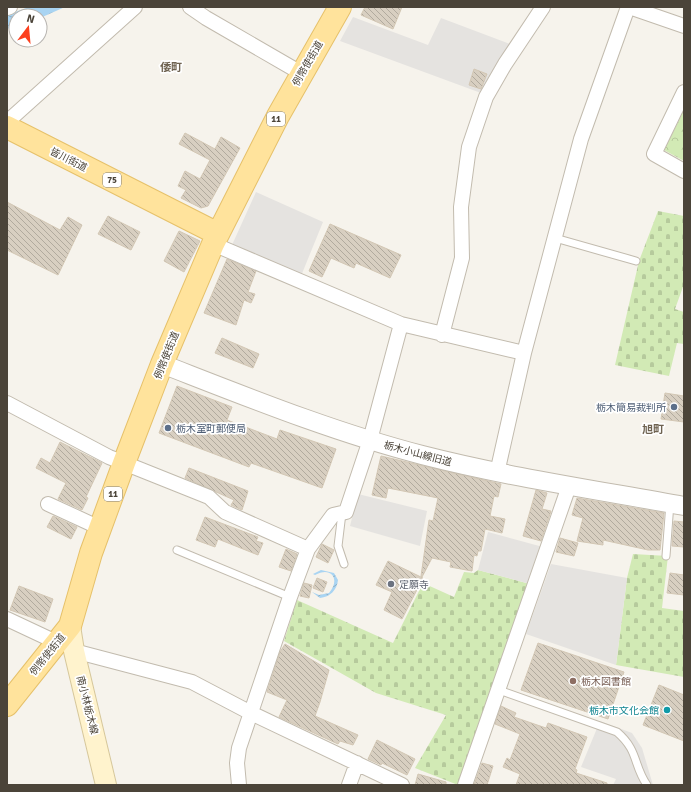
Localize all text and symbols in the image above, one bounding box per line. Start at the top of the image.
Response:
north arrow [8,8,48,48]
text: N [25,12,36,26]
street label: 例幣使街道 [290,39,326,89]
district label: 倭町 [160,61,182,74]
road number: 11 [267,112,285,126]
street label: 皆川街道 [48,145,89,174]
road number: 75 [103,173,121,187]
street label: 例幣使街道 [152,330,182,382]
place label: 栃木簡易裁判所 [596,402,666,414]
marker: 栃木簡易裁判所 [669,402,679,412]
marker: 栃木室町郵便局 [163,423,173,433]
place label: 栃木室町郵便局 [176,423,246,435]
district label: 旭町 [642,423,664,436]
street label: 栃木小山線旧道 [382,439,453,469]
road number: 11 [104,487,122,501]
marker: 定願寺 [386,579,396,589]
place label: 定願寺 [399,579,429,591]
street label: 例幣使街道 [27,631,68,679]
street label: 南小林栃木線 [74,675,100,736]
marker: 栃木図書館 [568,676,578,686]
place label: 栃木図書館 [581,676,631,688]
place label: 栃木市文化会館 [589,705,659,717]
marker: 栃木市文化会館 [662,705,672,715]

